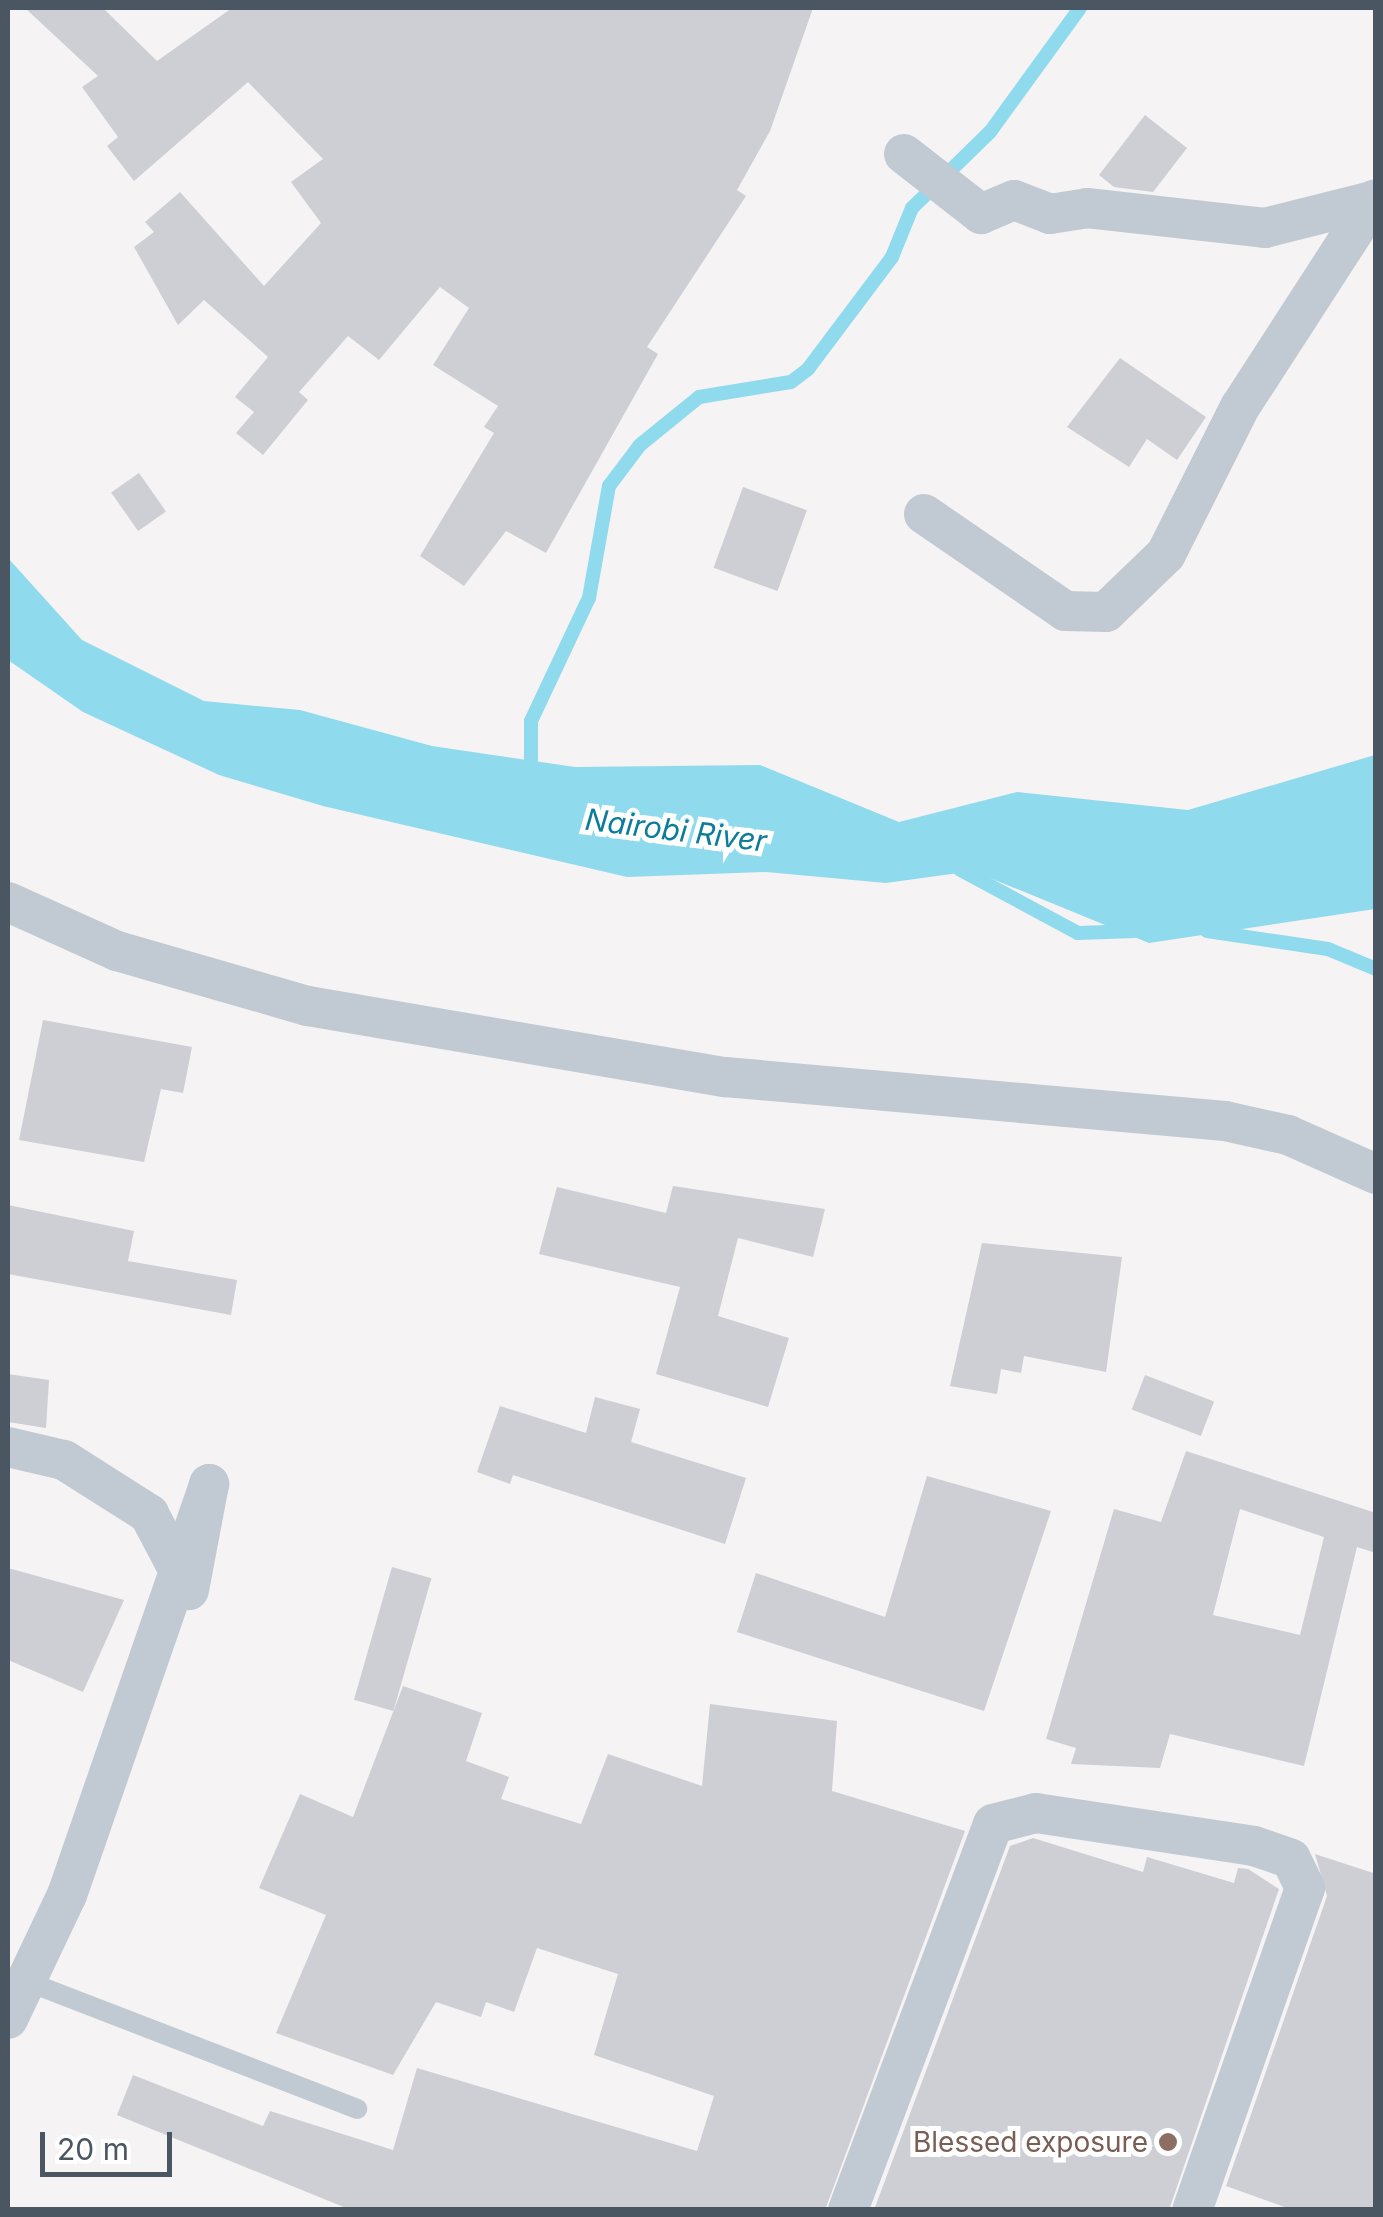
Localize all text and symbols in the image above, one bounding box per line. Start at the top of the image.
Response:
water label: Nairobi River [583,801,769,859]
scale bar [45,2112,178,2174]
place label: Blessed exposure [913,2125,1148,2159]
text: 20 m [57,2131,129,2167]
marker: Blessed exposure [1157,2131,1179,2153]

